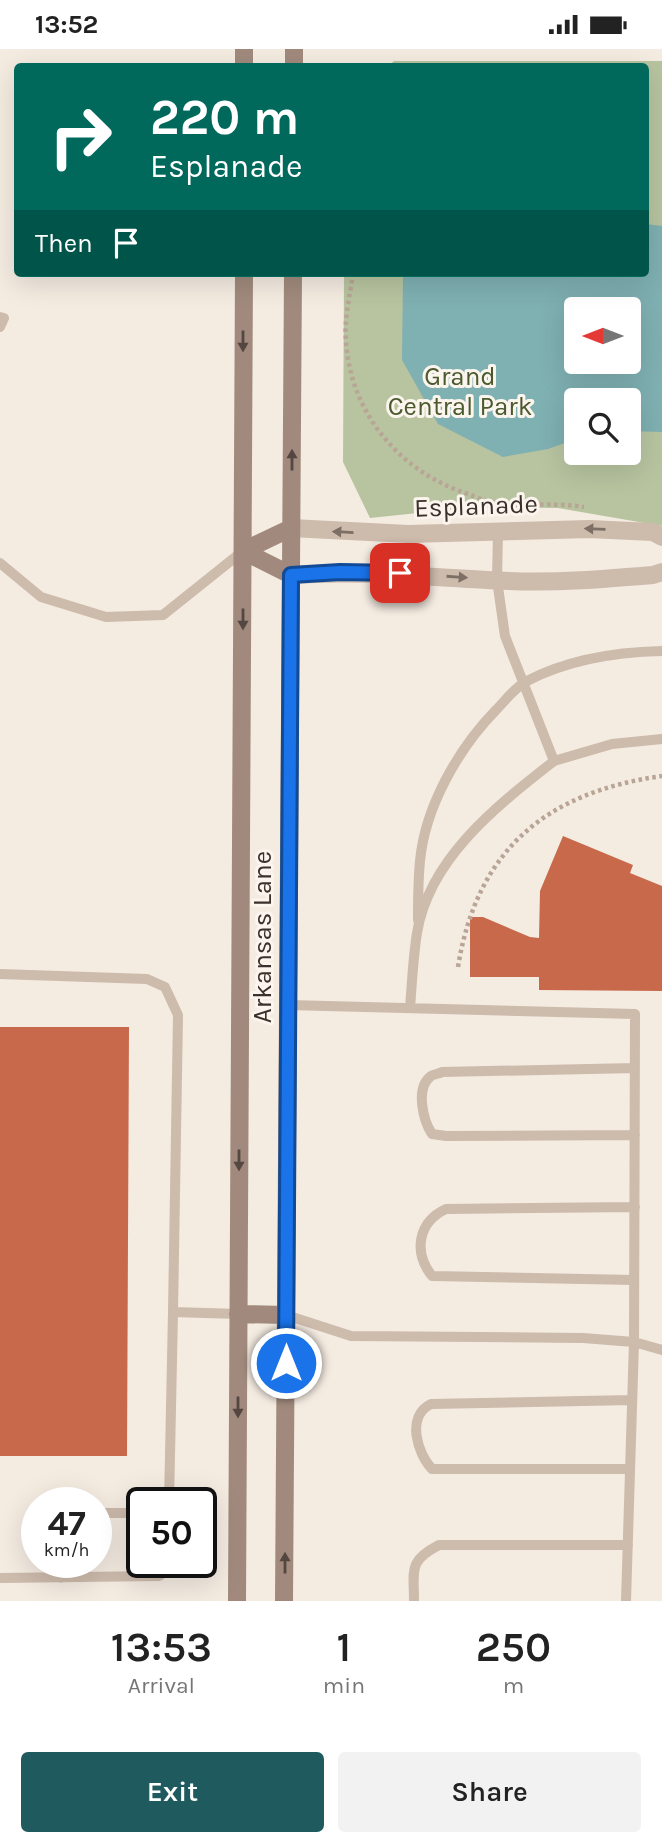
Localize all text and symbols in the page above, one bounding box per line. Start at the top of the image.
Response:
text: 13:52 [35,9,98,40]
text: 220 m [150,89,299,146]
icon: right [35,91,126,182]
text: Esplanade [150,148,302,185]
icon: arrive [107,224,145,262]
text: Then [35,228,93,259]
north arrow [564,297,640,375]
map controls [564,297,641,465]
one-way arrow [238,330,249,352]
park label: Grand Central Park [388,361,532,422]
button: search [564,388,641,465]
one-way arrow [286,449,298,471]
street label: Esplanade [414,488,538,524]
one-way arrow [584,524,606,535]
one-way arrow [332,526,354,537]
pin [370,543,430,603]
icon: arrive [381,554,419,592]
one-way arrow [446,572,468,583]
one-way arrow [237,609,249,631]
street label: Arkansas Lane [247,851,278,1023]
one-way arrow [233,1149,245,1171]
position arrow [249,1326,323,1400]
one-way arrow [232,1396,244,1418]
speed limit sign: 50 [126,1487,217,1578]
text: 47 [47,1503,86,1544]
text: km/h [44,1539,89,1561]
one-way arrow [279,1552,291,1574]
text: 13:53 [111,1622,212,1672]
text: 1 [337,1622,351,1672]
text: 250 [476,1622,551,1672]
text: Arrival [128,1672,195,1699]
text: min [323,1672,365,1699]
text: m [503,1672,524,1699]
button: Exit [21,1752,324,1832]
button: Share [338,1752,641,1832]

